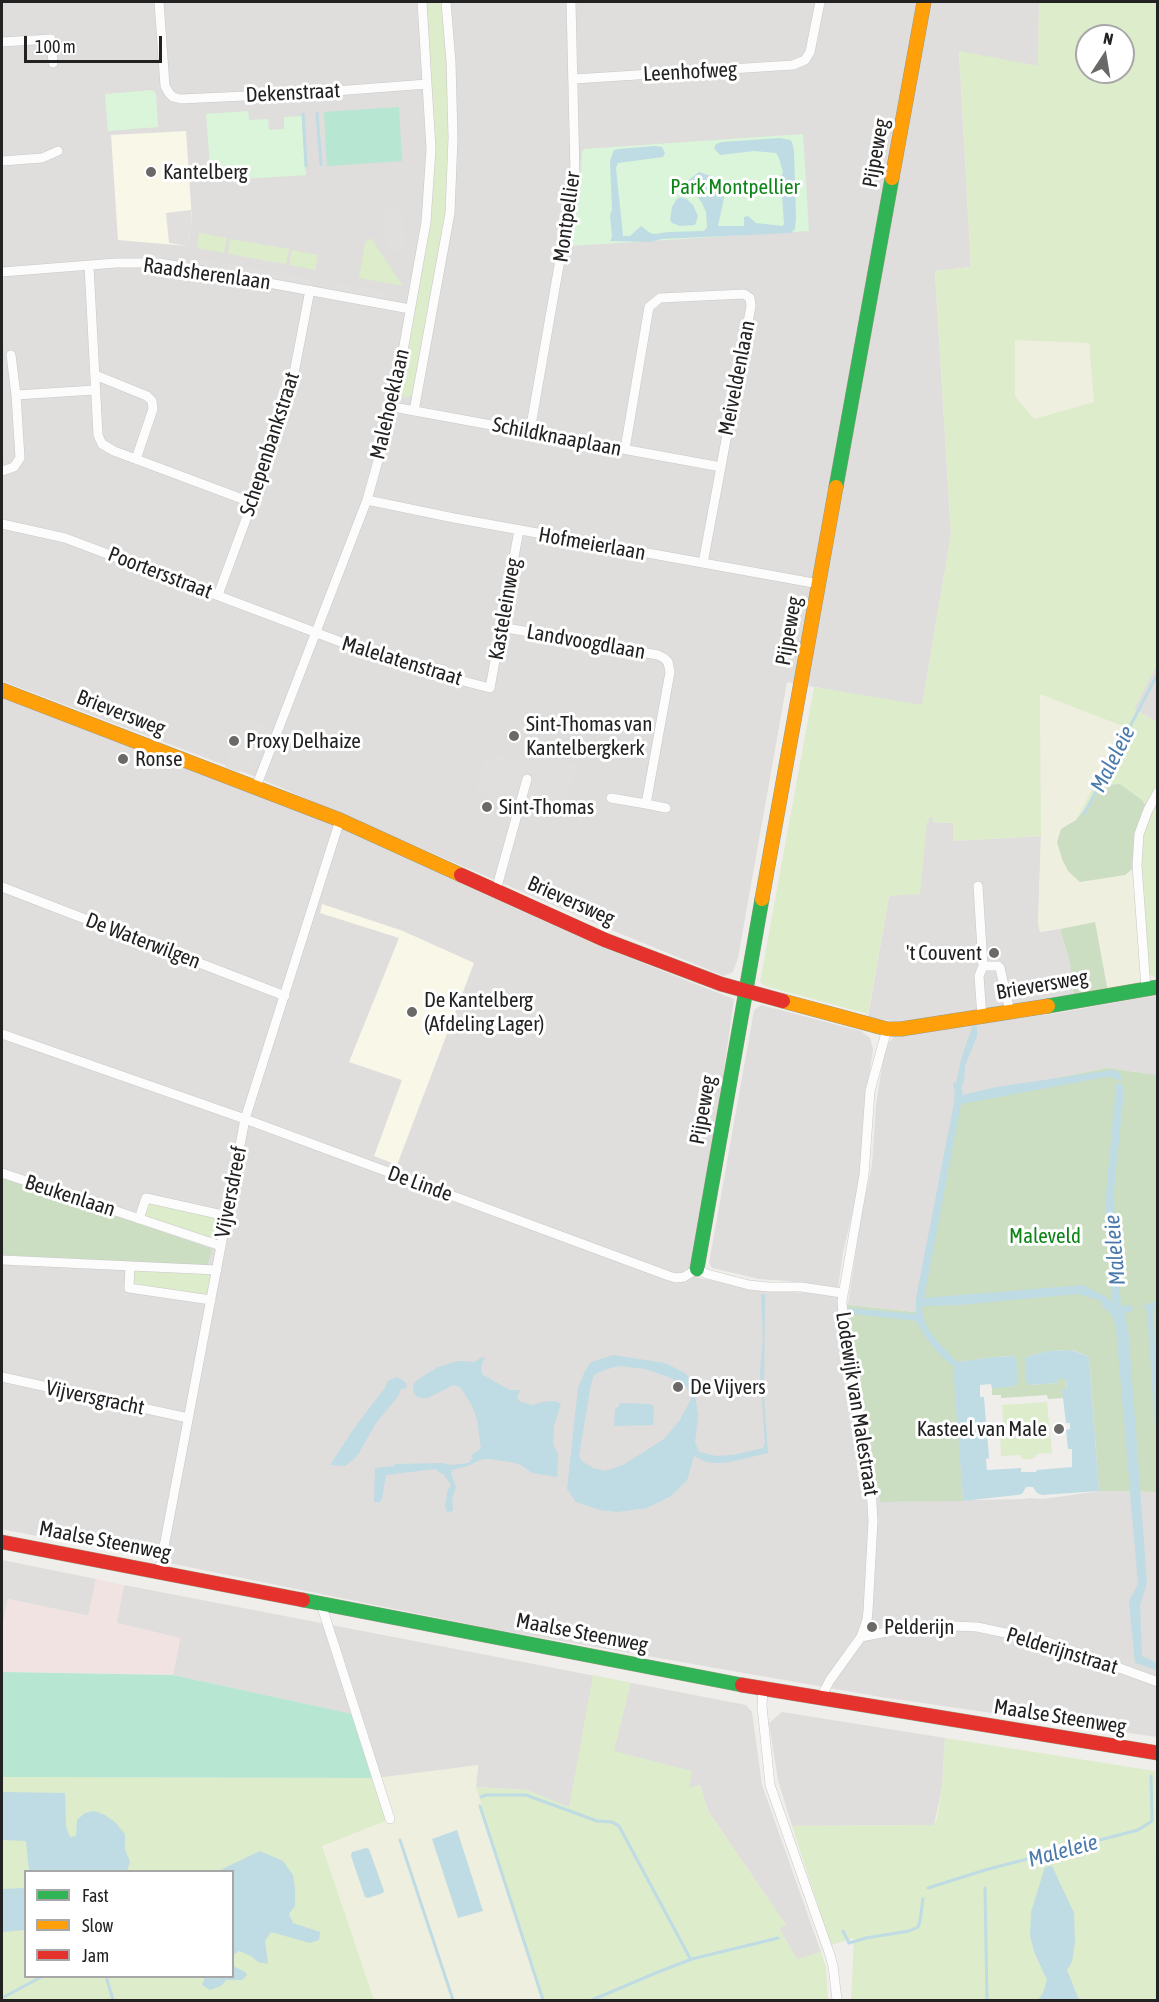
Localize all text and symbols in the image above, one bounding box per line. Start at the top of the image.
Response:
scale bar [27,24,165,62]
north arrow [1075,24,1135,84]
text: N [1102,29,1115,48]
text: 100 m [35,36,76,57]
street label: Leenhofweg [642,57,738,87]
street label: Dekenstraat [245,78,341,108]
street label: Pijpeweg [858,116,894,190]
place label: Kantelberg [163,159,248,185]
marker: Kantelberg [144,165,158,179]
street label: Montpellier [548,170,586,264]
park label: Park Montpellier [670,174,800,200]
street label: Raadsherenlaan [142,253,272,295]
street label: Meiveldenlaan [713,318,761,438]
street label: Malehoeklaan [365,346,415,462]
street label: Schepenbankstraat [235,369,305,519]
street label: Schildknaaplaan [490,412,624,462]
street label: Hofmeierlaan [536,522,648,566]
street label: Poortersstraat [104,542,216,604]
street label: Kasteleinweg [484,556,526,662]
street label: Pijpeweg [771,594,807,668]
street label: Landvoogdlaan [525,619,647,665]
street label: Malelatenstraat [339,631,465,691]
street label: Brieversweg [73,685,169,741]
place label: Sint-Thomas van Kantelbergkerk [526,711,653,761]
water label: Maleleie [1085,721,1141,797]
place label: Proxy Delhaize [246,728,361,754]
marker: Sint-Thomas van Kantelbergkerk [507,729,521,743]
marker: Proxy Delhaize [227,734,241,748]
place label: Ronse [135,746,183,772]
marker: Ronse [116,752,130,766]
place label: Sint-Thomas [499,794,594,820]
marker: Sint-Thomas [480,800,494,814]
street label: Brieversweg [523,871,619,931]
street label: De Waterwilgen [82,908,204,974]
place label: 't Couvent [906,940,982,966]
marker: 't Couvent [987,946,1001,960]
street label: Brieversweg [994,965,1090,1005]
place label: De Kantelberg (Afdeling Lager) [424,987,544,1037]
marker: De Kantelberg (Afdeling Lager) [405,1005,419,1019]
street label: Pijpeweg [685,1073,721,1147]
street label: Vijversdreef [210,1144,252,1240]
street label: De Linde [384,1161,456,1207]
street label: Beukenlaan [22,1170,118,1222]
water label: Maleleie [1099,1213,1131,1287]
park label: Maleveld [1009,1223,1081,1249]
street label: Lodewijk van Malestraat [830,1310,884,1498]
place label: De Vijvers [690,1374,766,1400]
street label: Vijversgracht [43,1375,147,1421]
marker: De Vijvers [671,1380,685,1394]
place label: Kasteel van Male [917,1416,1047,1442]
marker: Kasteel van Male [1052,1422,1066,1436]
street label: Maalse Steenweg [37,1516,173,1566]
street label: Maalse Steenweg [514,1608,650,1658]
place label: Pelderijn [884,1614,954,1640]
marker: Pelderijn [865,1620,879,1634]
street label: Pelderijnstraat [1003,1622,1121,1680]
street label: Maalse Steenweg [992,1694,1128,1740]
water label: Maleleie [1025,1829,1101,1873]
legend [24,1870,234,1978]
text: Fast [82,1885,109,1906]
text: Slow [82,1915,113,1936]
text: Jam [82,1945,109,1966]

